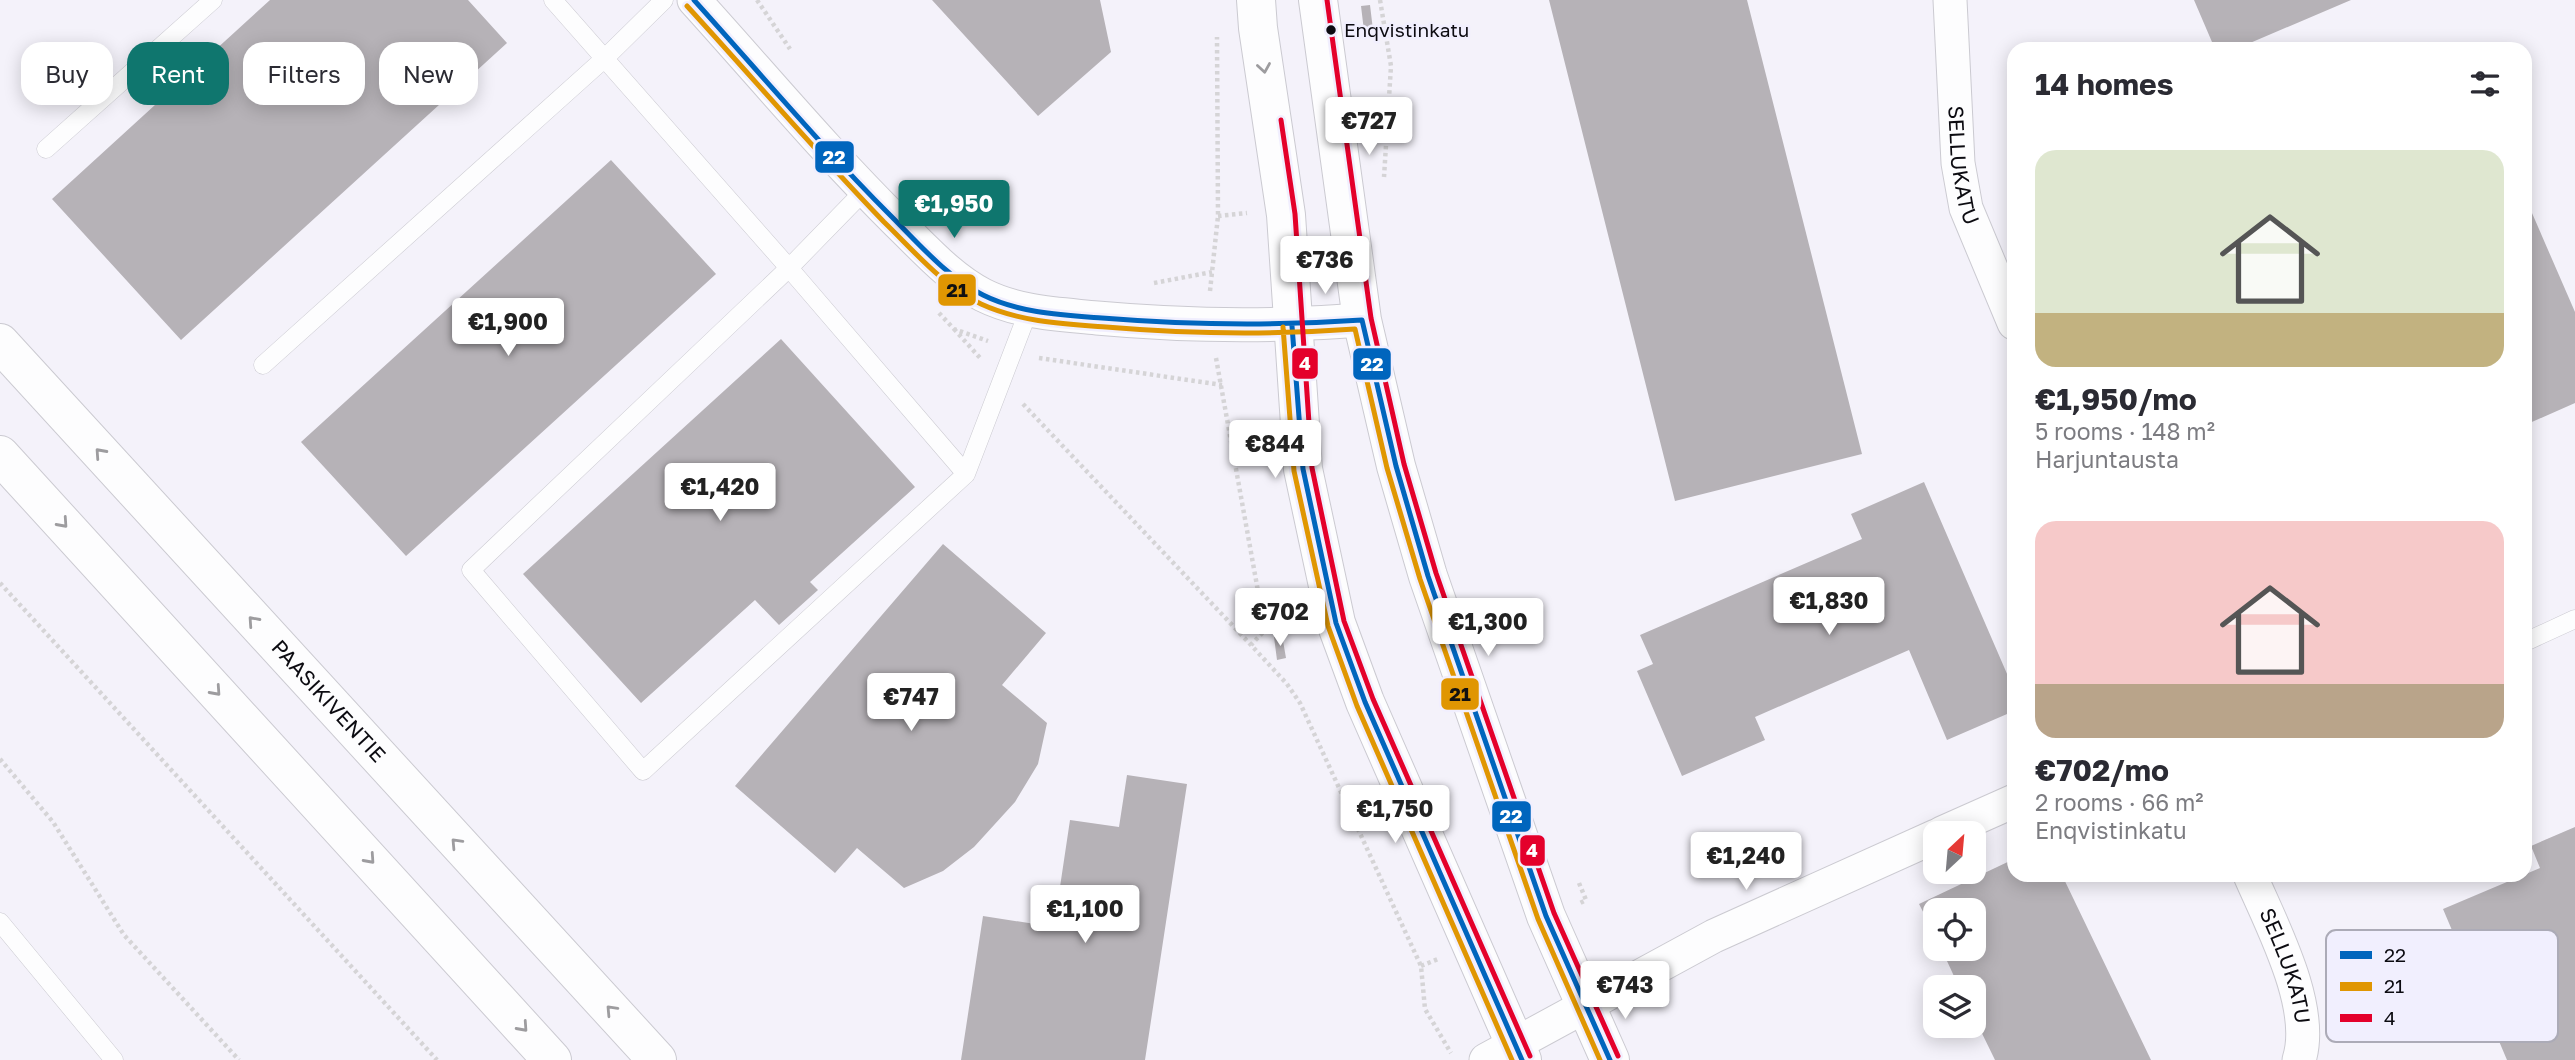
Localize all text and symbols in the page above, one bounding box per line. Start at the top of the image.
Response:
place label: Enqvistinkatu [1344,18,1469,41]
marker: Enqvistinkatu [1324,23,1338,37]
chip: Buy [21,42,113,105]
chip: Rent [127,42,229,105]
chip: Filters [243,42,365,105]
chip: New [379,42,478,105]
one-way arrow [1256,62,1271,74]
icon: filters [2466,65,2504,103]
text: 14 homes [2035,66,2174,102]
pin: €727 [1328,97,1410,157]
street label: SELLUKATU [1943,105,1986,229]
text: €727 [1341,106,1397,134]
line badge: 22 [814,140,855,174]
text: 22 [822,145,846,168]
pin: €1,950 [897,180,1011,240]
text: €1,950 [914,189,994,217]
icon: home [2207,196,2333,322]
pin: €736 [1284,236,1366,296]
text: €736 [1296,245,1354,273]
line badge: 21 [937,273,977,307]
text: 21 [946,278,968,301]
pin: €1,900 [451,298,565,358]
text: €1,900 [468,307,548,335]
line badge: 4 [1291,347,1319,380]
line badge: 22 [1352,347,1392,381]
text: 4 [1299,351,1311,374]
text: 22 [1360,352,1384,375]
text: €1,950/mo [2035,381,2197,417]
text: 5 rooms · 148 m² [2035,417,2215,445]
pin: €844 [1234,420,1316,480]
text: €844 [1245,429,1305,457]
text: Harjuntausta [2035,445,2179,473]
one-way arrow [95,448,108,461]
pin: €1,420 [663,463,777,523]
text: €1,420 [681,472,759,500]
one-way arrow [54,515,67,528]
icon: home [2207,567,2333,693]
pin: €1,830 [1772,578,1886,637]
text: €1,830 [1789,586,1869,614]
pin: €702 [1239,588,1321,648]
text: €702 [1251,597,1309,625]
pin: €1,300 [1431,598,1545,658]
text: €1,300 [1448,607,1528,635]
one-way arrow [249,616,261,629]
street label: PAASIKIVENTIE [266,634,392,767]
pin: €747 [870,674,952,733]
line badge: 21 [1440,677,1480,711]
text: €747 [883,682,939,710]
text: 21 [1449,682,1471,705]
one-way arrow [208,683,221,696]
text: €702/mo [2035,752,2169,788]
pin: €1,750 [1338,786,1452,845]
text: 2 rooms · 66 m² [2035,788,2204,816]
text: €1,750 [1357,794,1433,822]
line badge: 22 [1491,800,1532,833]
text: 22 [1499,804,1523,827]
text: Enqvistinkatu [2035,816,2187,844]
north arrow [1923,821,1986,884]
map controls [1923,821,1986,1038]
pin: €1,240 [1689,832,1803,892]
line badge: 4 [1519,834,1546,867]
one-way arrow [452,838,465,851]
text: 4 [1526,838,1538,861]
text: €1,240 [1707,841,1785,869]
one-way arrow [362,851,374,864]
pin: €1,100 [1028,886,1142,945]
text: €1,100 [1046,894,1124,922]
button: locate [1923,898,1986,961]
street label: SELLUKATU [2254,904,2316,1025]
legend [2326,930,2558,1042]
text: 22 [2384,943,2406,966]
pin: €743 [1584,962,1666,1021]
text: €743 [1596,970,1654,998]
text: 21 [2384,974,2404,997]
button: layers [1923,975,1986,1038]
one-way arrow [606,1005,619,1018]
text: 4 [2384,1006,2396,1029]
one-way arrow [514,1019,527,1032]

